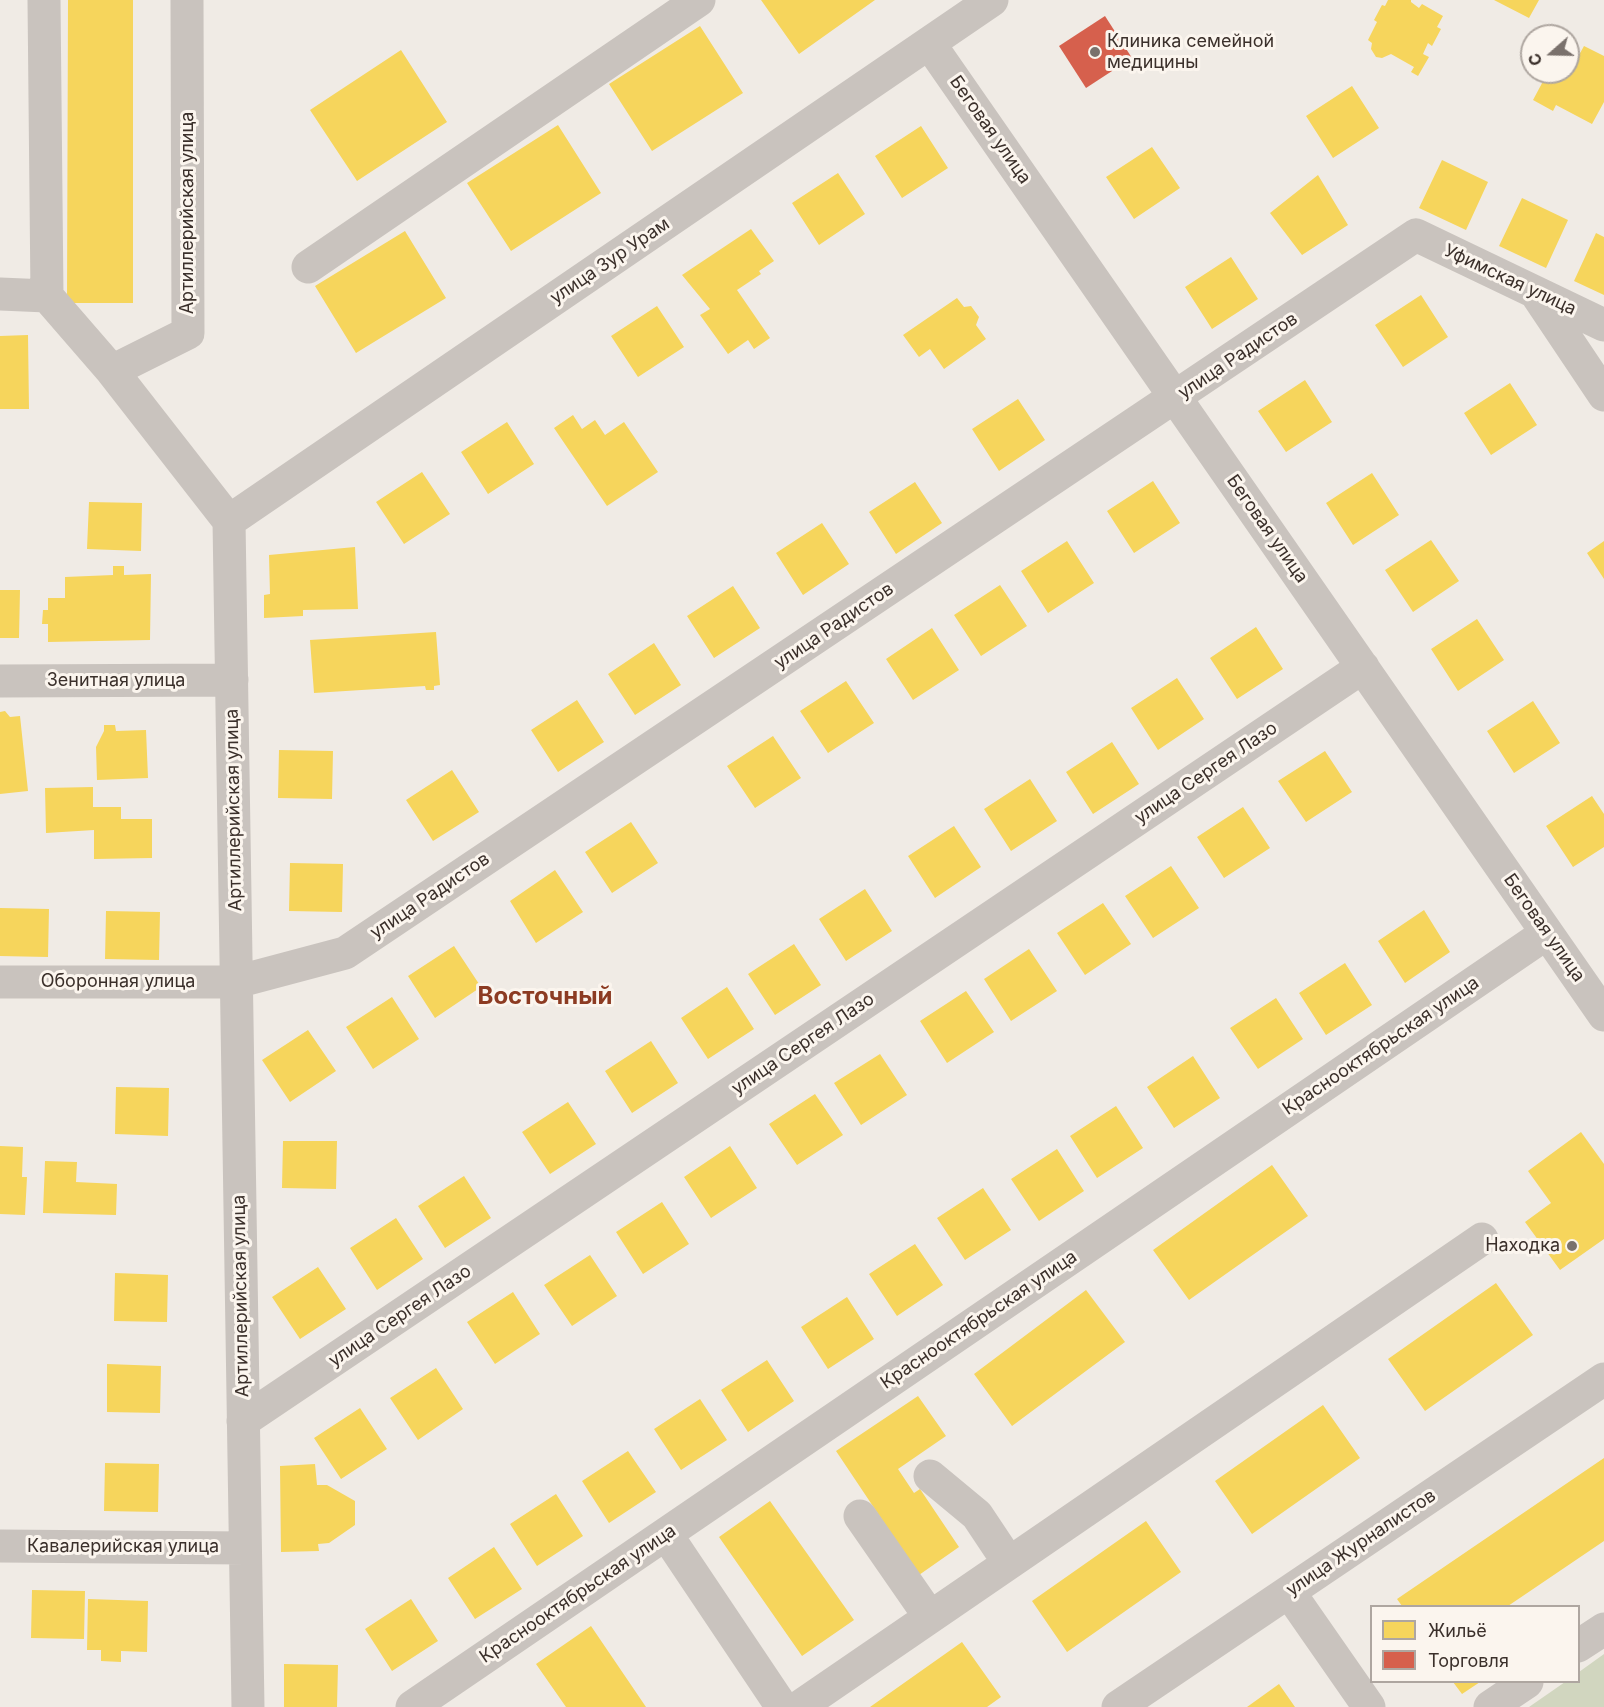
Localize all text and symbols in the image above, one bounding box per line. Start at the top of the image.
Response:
north arrow [1520,24,1580,84]
place label: Клиника семейной медицины [1107,31,1274,74]
marker: Клиника семейной медицины [1088,45,1102,59]
text: С [1524,50,1546,68]
street label: Беговая улица [945,72,1035,188]
street label: Артиллерийская улица [177,112,199,314]
street label: улица Зур Урам [546,213,674,309]
street label: Уфимская улица [1441,240,1579,320]
street label: улица Радистов [1174,308,1302,404]
street label: Беговая улица [1222,471,1312,587]
street label: улица Радистов [770,578,898,674]
street label: Зенитная улица [47,670,185,692]
street label: Артиллерийская улица [221,709,247,911]
street label: улица Сергея Лазо [1131,717,1281,829]
street label: улица Радистов [366,848,494,944]
street label: Беговая улица [1499,870,1589,986]
street label: Оборонная улица [41,971,195,993]
street label: Краснооктябрьская улица [1279,972,1483,1120]
district label: Восточный [478,983,612,1011]
street label: улица Сергея Лазо [728,988,878,1100]
street label: Артиллерийская улица [228,1195,254,1397]
place label: Находка [1485,1235,1560,1257]
marker: Находка [1565,1239,1579,1253]
street label: Краснооктябрьская улица [877,1246,1081,1394]
street label: улица Сергея Лазо [325,1260,475,1372]
street label: улица Журналистов [1282,1485,1440,1601]
street label: Краснооктябрьская улица [476,1520,680,1668]
street label: Кавалерийская улица [27,1536,219,1558]
legend [1370,1605,1580,1683]
text: Жильё [1428,1620,1487,1641]
text: Торговля [1428,1650,1509,1671]

